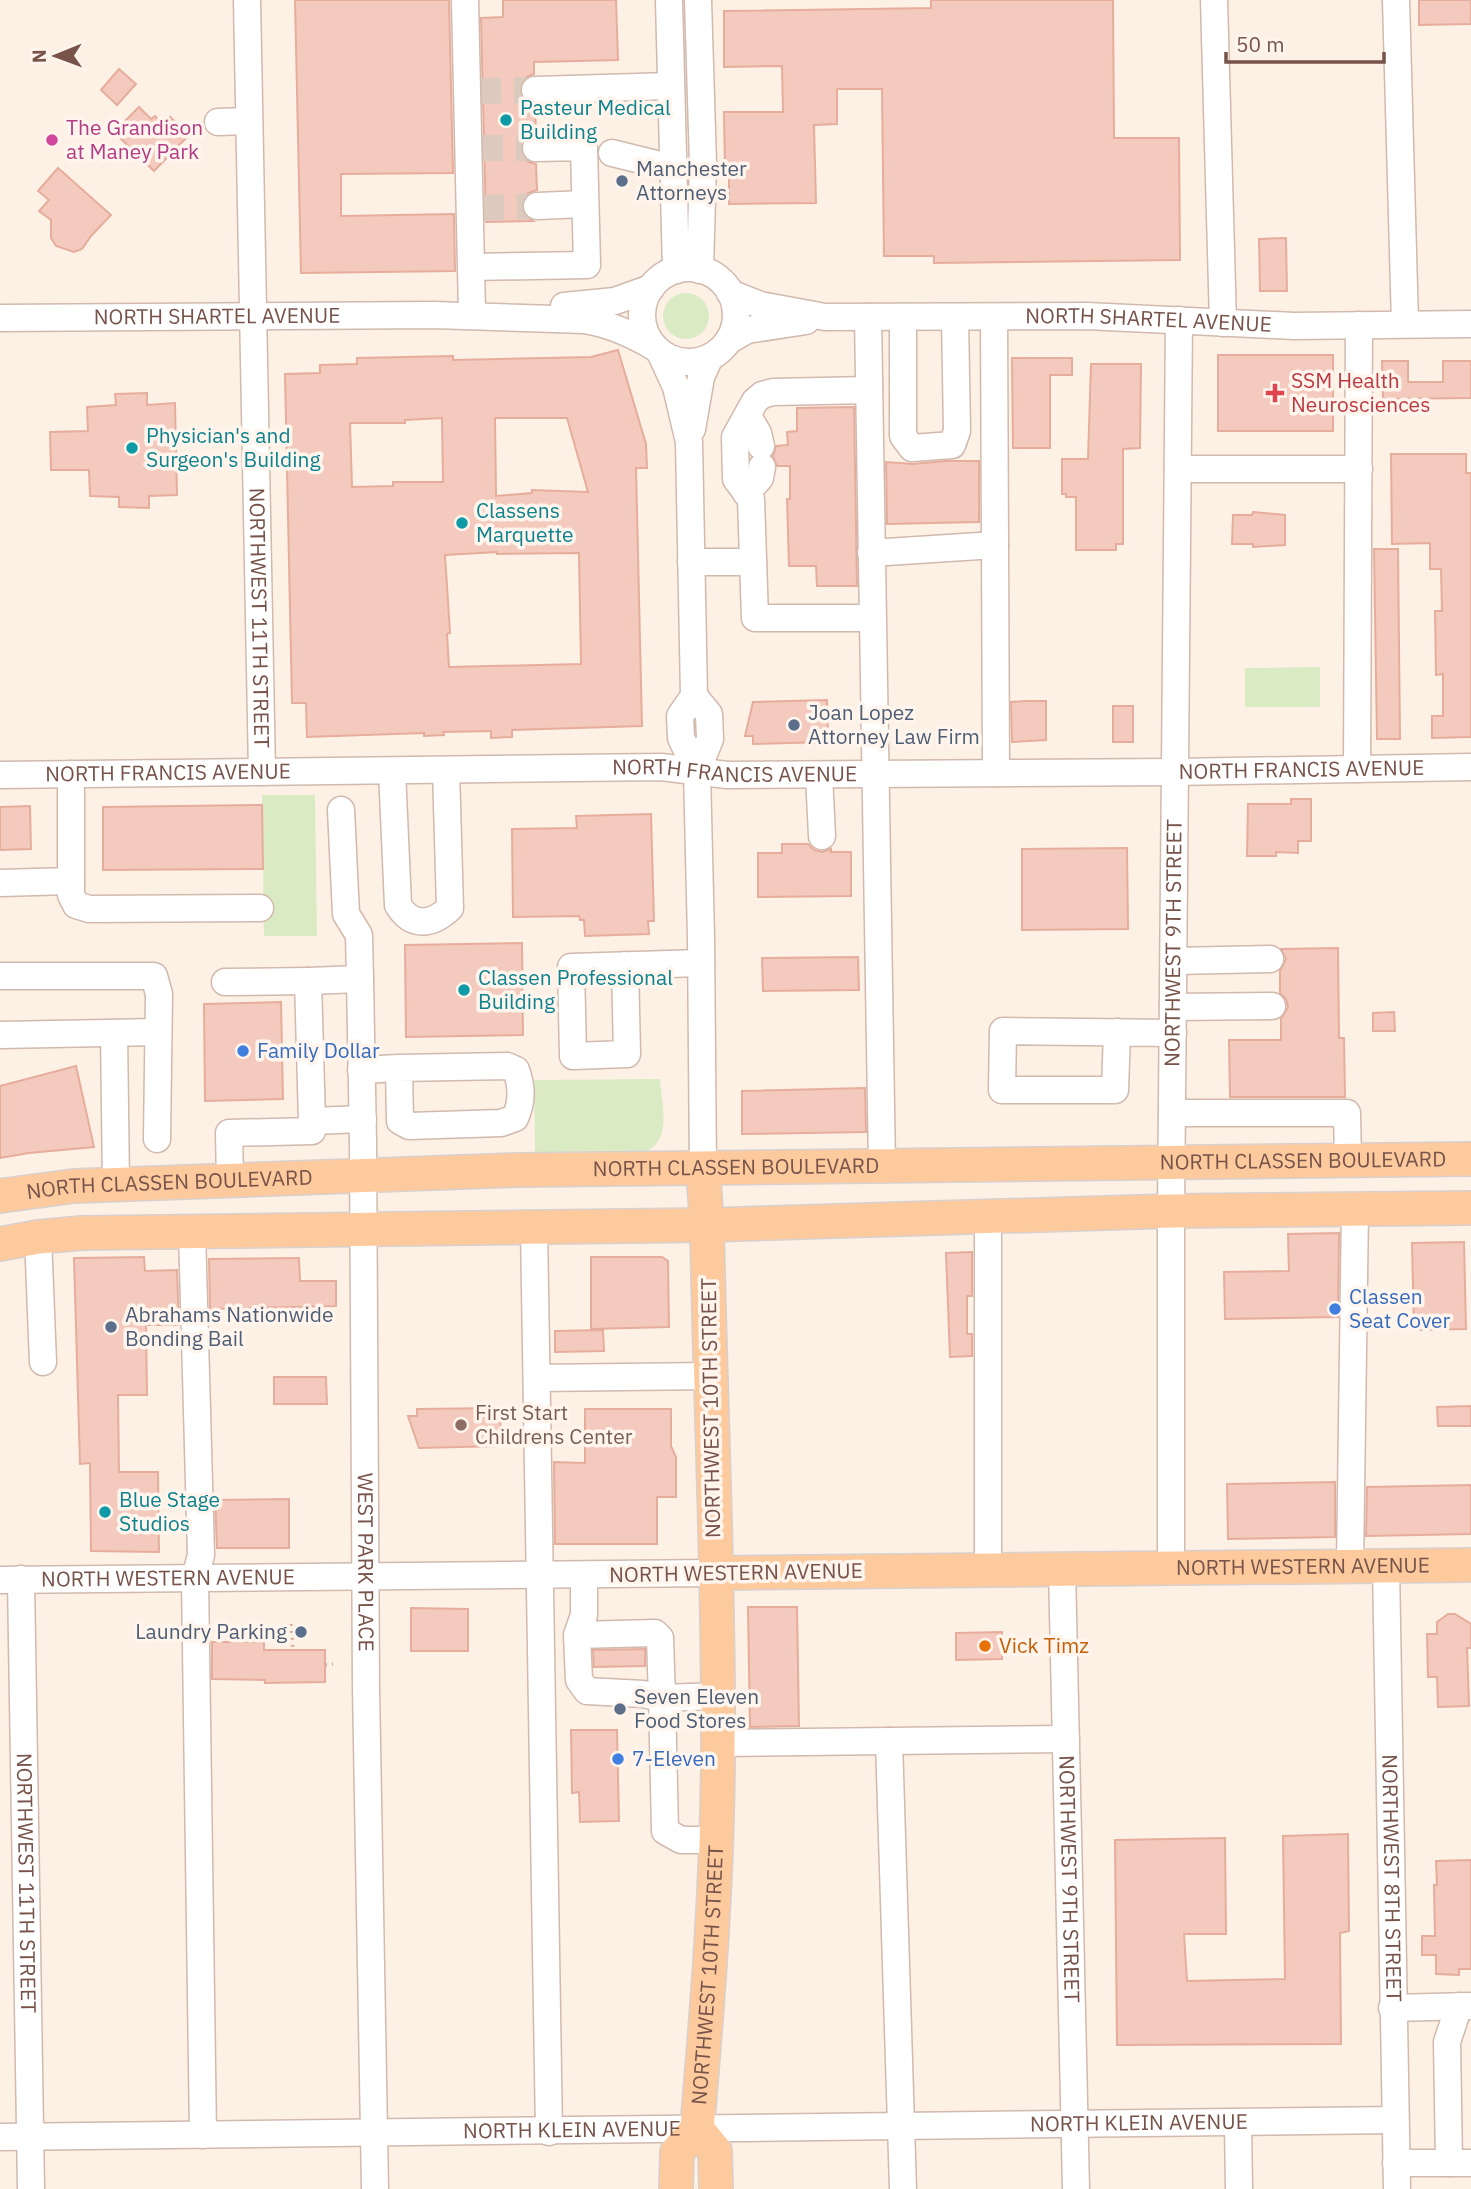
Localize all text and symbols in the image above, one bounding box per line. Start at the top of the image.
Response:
north arrow [21,21,91,91]
scale bar [1226,21,1384,65]
text: 50 m [1236,30,1285,58]
text: N [27,49,51,63]
place label: Pasteur Medical Building [520,93,671,145]
marker: Pasteur Medical Building [498,112,514,128]
place label: The Grandison at Maney Park [66,113,203,165]
marker: The Grandison at Maney Park [44,132,60,148]
place label: Manchester Attorneys [636,154,747,206]
marker: Manchester Attorneys [614,173,630,189]
street label: NORTH SHARTEL AVENUE [94,301,340,330]
street label: NORTH SHARTEL AVENUE [1025,301,1272,338]
place label: SSM Health Neurosciences [1291,366,1430,418]
marker: SSM Health Neurosciences [1265,383,1285,403]
place label: Physician's and Surgeon's Building [146,421,321,473]
marker: Physician's and Surgeon's Building [124,440,140,456]
street label: NORTHWEST 11TH STREET [243,487,277,748]
place label: Classens Marquette [476,496,573,548]
marker: Classens Marquette [454,515,470,531]
place label: Joan Lopez Attorney Law Firm [808,698,980,750]
marker: Joan Lopez Attorney Law Firm [786,717,802,733]
street label: NORTH FRANCIS AVENUE [612,752,857,788]
street label: NORTH FRANCIS AVENUE [1178,753,1424,785]
street label: NORTH FRANCIS AVENUE [45,756,291,787]
street label: NORTHWEST 9TH STREET [1157,819,1188,1067]
place label: Classen Professional Building [478,963,673,1015]
marker: Classen Professional Building [456,982,472,998]
place label: Family Dollar [257,1036,380,1064]
marker: Family Dollar [235,1043,251,1059]
street label: NORTH CLASSEN BOULEVARD [1160,1144,1446,1176]
street label: NORTH CLASSEN BOULEVARD [593,1151,879,1182]
street label: NORTH CLASSEN BOULEVARD [24,1162,313,1205]
street label: NORTHWEST 10TH STREET [694,1278,726,1538]
place label: Classen Seat Cover [1349,1282,1451,1334]
place label: Abrahams Nationwide Bonding Bail [125,1300,334,1352]
marker: Classen Seat Cover [1327,1301,1343,1317]
marker: Abrahams Nationwide Bonding Bail [103,1319,119,1335]
place label: First Start Childrens Center [475,1398,633,1450]
marker: First Start Childrens Center [453,1417,469,1433]
street label: WEST PARK PLACE [352,1473,381,1652]
place label: Blue Stage Studios [119,1485,220,1537]
marker: Blue Stage Studios [97,1504,113,1520]
street label: NORTH WESTERN AVENUE [1176,1550,1430,1581]
street label: NORTH WESTERN AVENUE [609,1556,863,1588]
street label: NORTH WESTERN AVENUE [41,1562,295,1593]
place label: Laundry Parking [135,1617,287,1645]
marker: Laundry Parking [293,1624,309,1640]
place label: Vick Timz [999,1631,1089,1659]
marker: Vick Timz [977,1638,993,1654]
place label: Seven Eleven Food Stores [634,1682,759,1734]
marker: Seven Eleven Food Stores [612,1701,628,1717]
place label: 7-Eleven [632,1744,716,1772]
marker: 7-Eleven [610,1751,626,1767]
street label: NORTHWEST 11TH STREET [11,1753,43,2013]
street label: NORTHWEST 8TH STREET [1376,1754,1409,2002]
street label: NORTHWEST 9TH STREET [1053,1755,1087,2003]
street label: NORTHWEST 10TH STREET [684,1844,729,2106]
street label: NORTH KLEIN AVENUE [1030,2107,1248,2137]
street label: NORTH KLEIN AVENUE [463,2114,681,2144]

